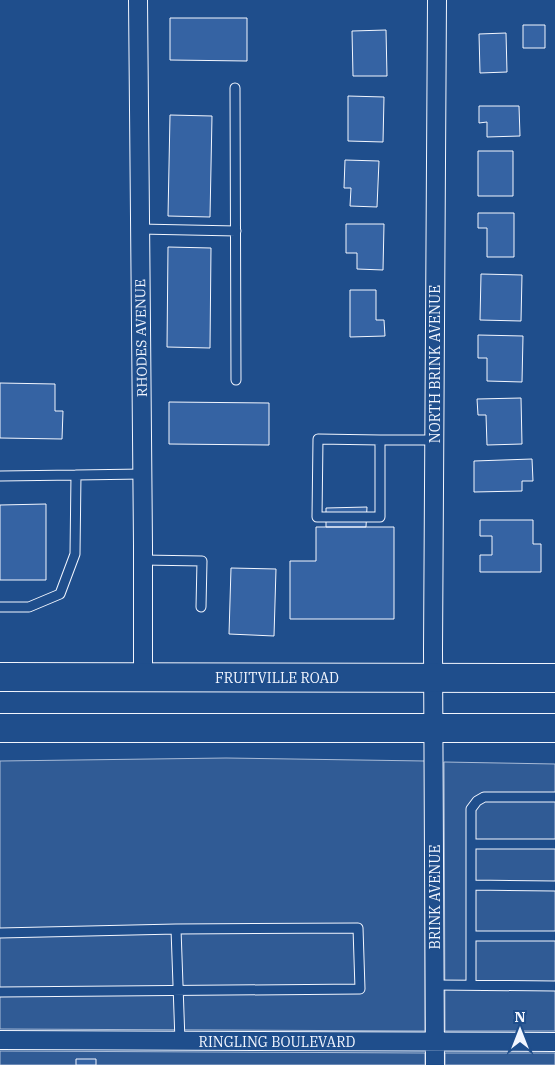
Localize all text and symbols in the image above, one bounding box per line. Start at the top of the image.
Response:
street label: RHODES AVENUE [131,279,151,397]
street label: NORTH BRINK AVENUE [426,285,444,443]
street label: FRUITVILLE ROAD [215,669,339,687]
street label: BRINK AVENUE [426,844,444,950]
north arrow [495,1005,545,1055]
text: N [514,1008,526,1026]
street label: RINGLING BOULEVARD [199,1033,356,1051]

